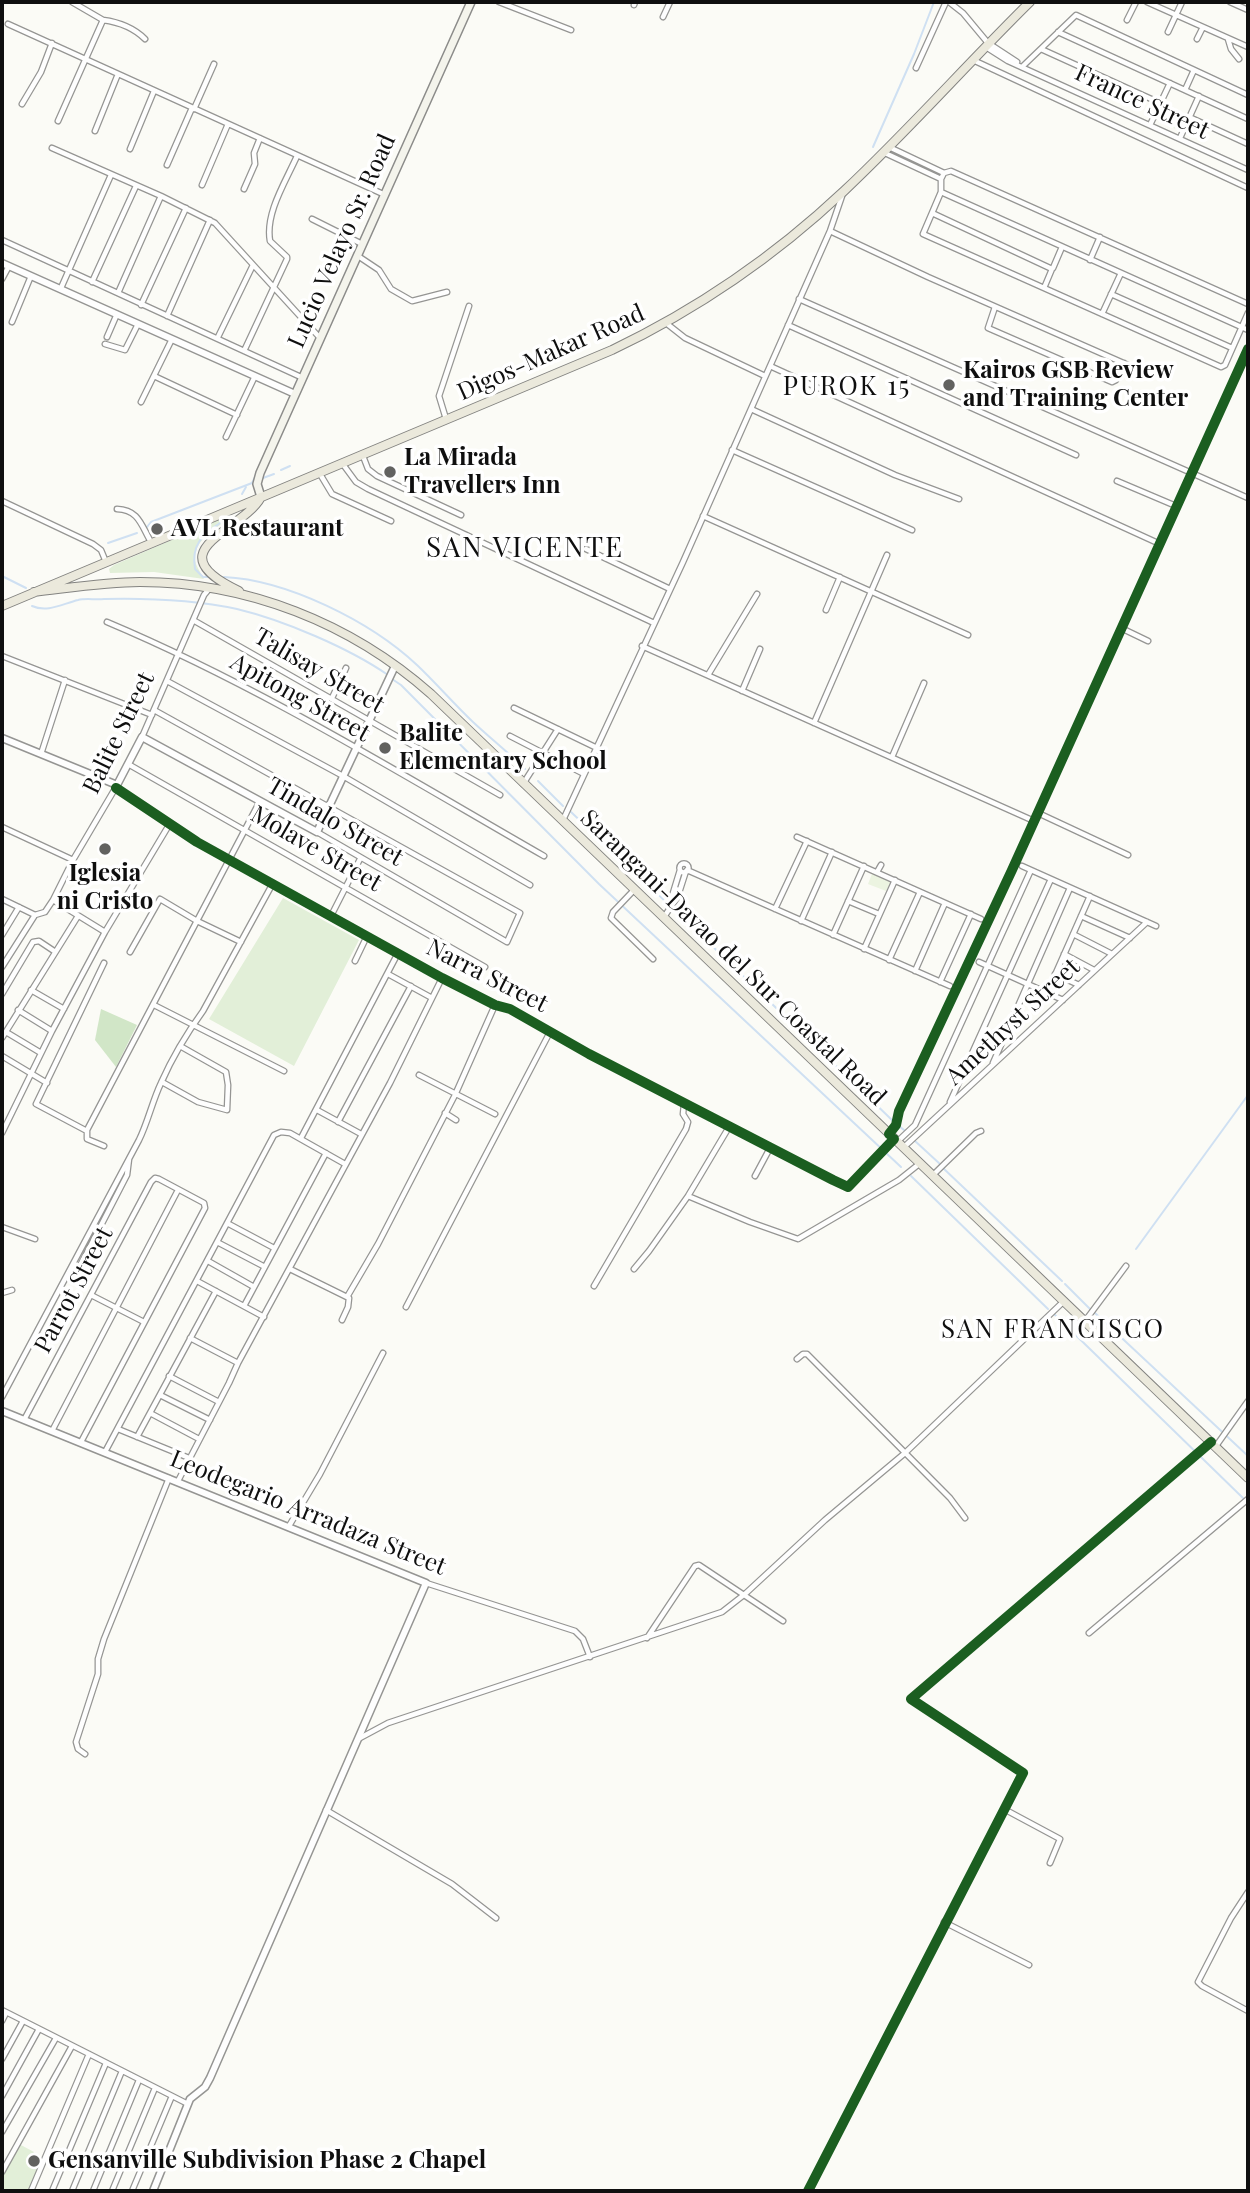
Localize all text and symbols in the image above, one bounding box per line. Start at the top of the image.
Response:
street label: France Street [1070,58,1214,146]
street label: Lucio Velayo Sr. Road [282,130,402,352]
street label: Digos-Makar Road [453,299,649,407]
place label: Kairos GSB Review and Training Center [963,357,1188,413]
district label: PUROK 15 [784,371,910,403]
marker: Kairos GSB Review and Training Center [941,377,957,393]
place label: La Mirada Travellers Inn [404,444,561,500]
marker: La Mirada Travellers Inn [382,464,398,480]
place label: AVL Restaurant [171,515,344,543]
marker: AVL Restaurant [149,521,165,537]
district label: SAN VICENTE [427,531,623,565]
street label: Talisay Street [249,622,389,720]
street label: Apitong Street [225,648,375,748]
street label: Balite Street [77,667,161,799]
place label: Balite Elementary School [399,720,607,776]
marker: Balite Elementary School [377,740,393,756]
street label: Tindalo Street [262,771,408,873]
street label: Molave Street [246,800,386,898]
street label: Sarangani-Davao del Sur Coastal Road [574,804,892,1112]
marker: Iglesia ni Cristo [97,841,113,857]
place label: Iglesia ni Cristo [57,860,153,916]
street label: Narra Street [422,933,552,1019]
street label: Amethyst Street [940,953,1086,1091]
street label: Parrot Street [29,1222,119,1358]
district label: SAN FRANCISCO [943,1314,1163,1346]
street label: Leodegario Arradaza Street [166,1444,450,1582]
place label: Gensanville Subdivision Phase 2 Chapel [48,2147,486,2175]
marker: Gensanville Subdivision Phase 2 Chapel [26,2153,42,2169]

